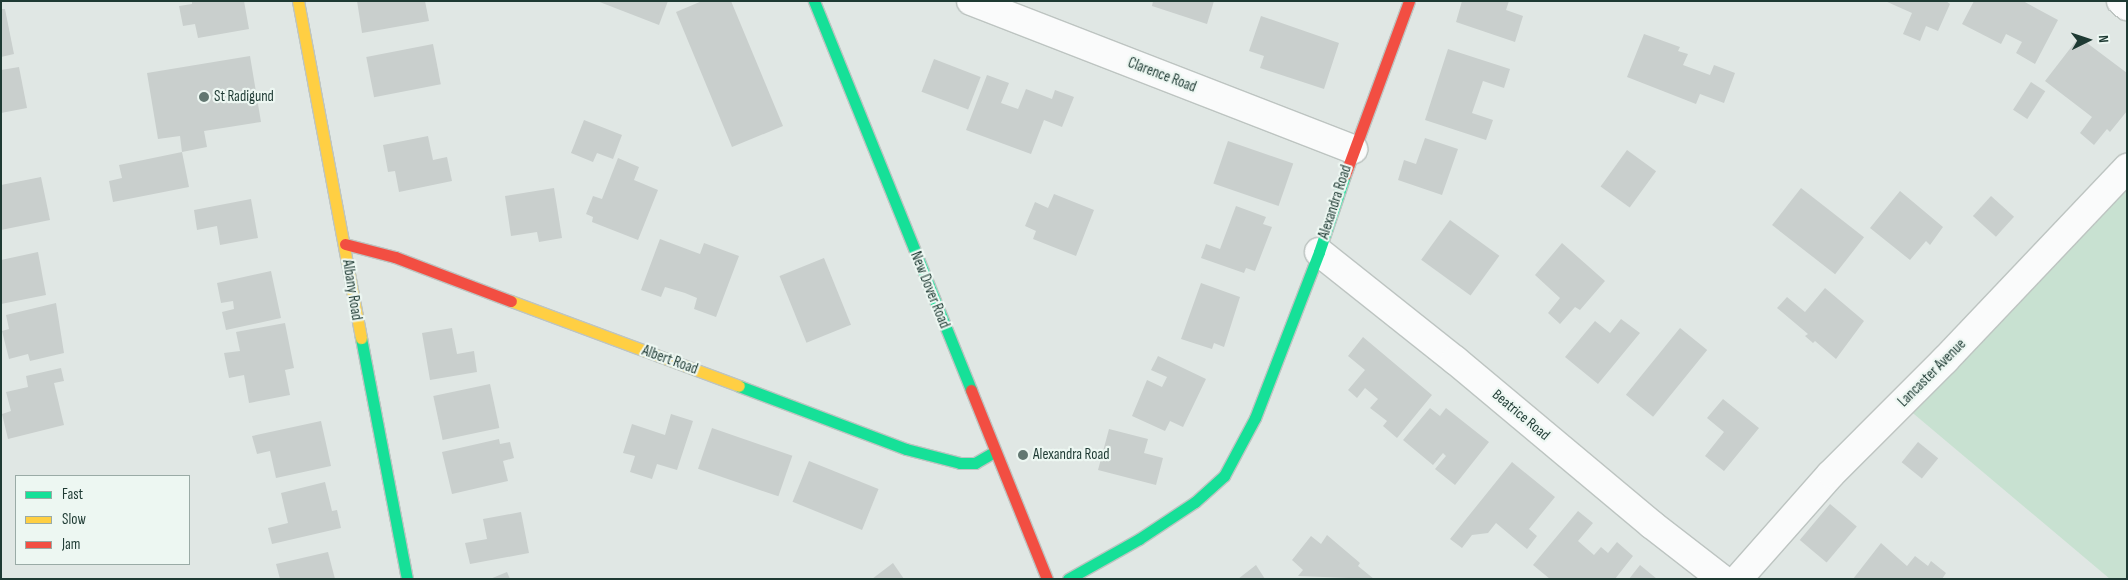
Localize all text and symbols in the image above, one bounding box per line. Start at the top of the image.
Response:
north arrow [2063,15,2113,65]
text: N [2095,35,2112,43]
street label: Clarence Road [1125,54,1199,96]
place label: St Radigund [214,88,274,106]
marker: St Radigund [198,91,210,103]
street label: Alexandra Road [1315,163,1355,241]
street label: New Dover Road [906,249,954,331]
street label: Albany Road [338,259,366,321]
street label: Lancaster Avenue [1894,335,1970,411]
street label: Albert Road [640,342,700,378]
street label: Beatrice Road [1489,386,1553,444]
place label: Alexandra Road [1033,446,1109,464]
marker: Alexandra Road [1017,449,1029,461]
legend [15,475,190,565]
text: Fast [62,485,83,504]
text: Slow [62,510,86,529]
text: Jam [62,535,80,554]

